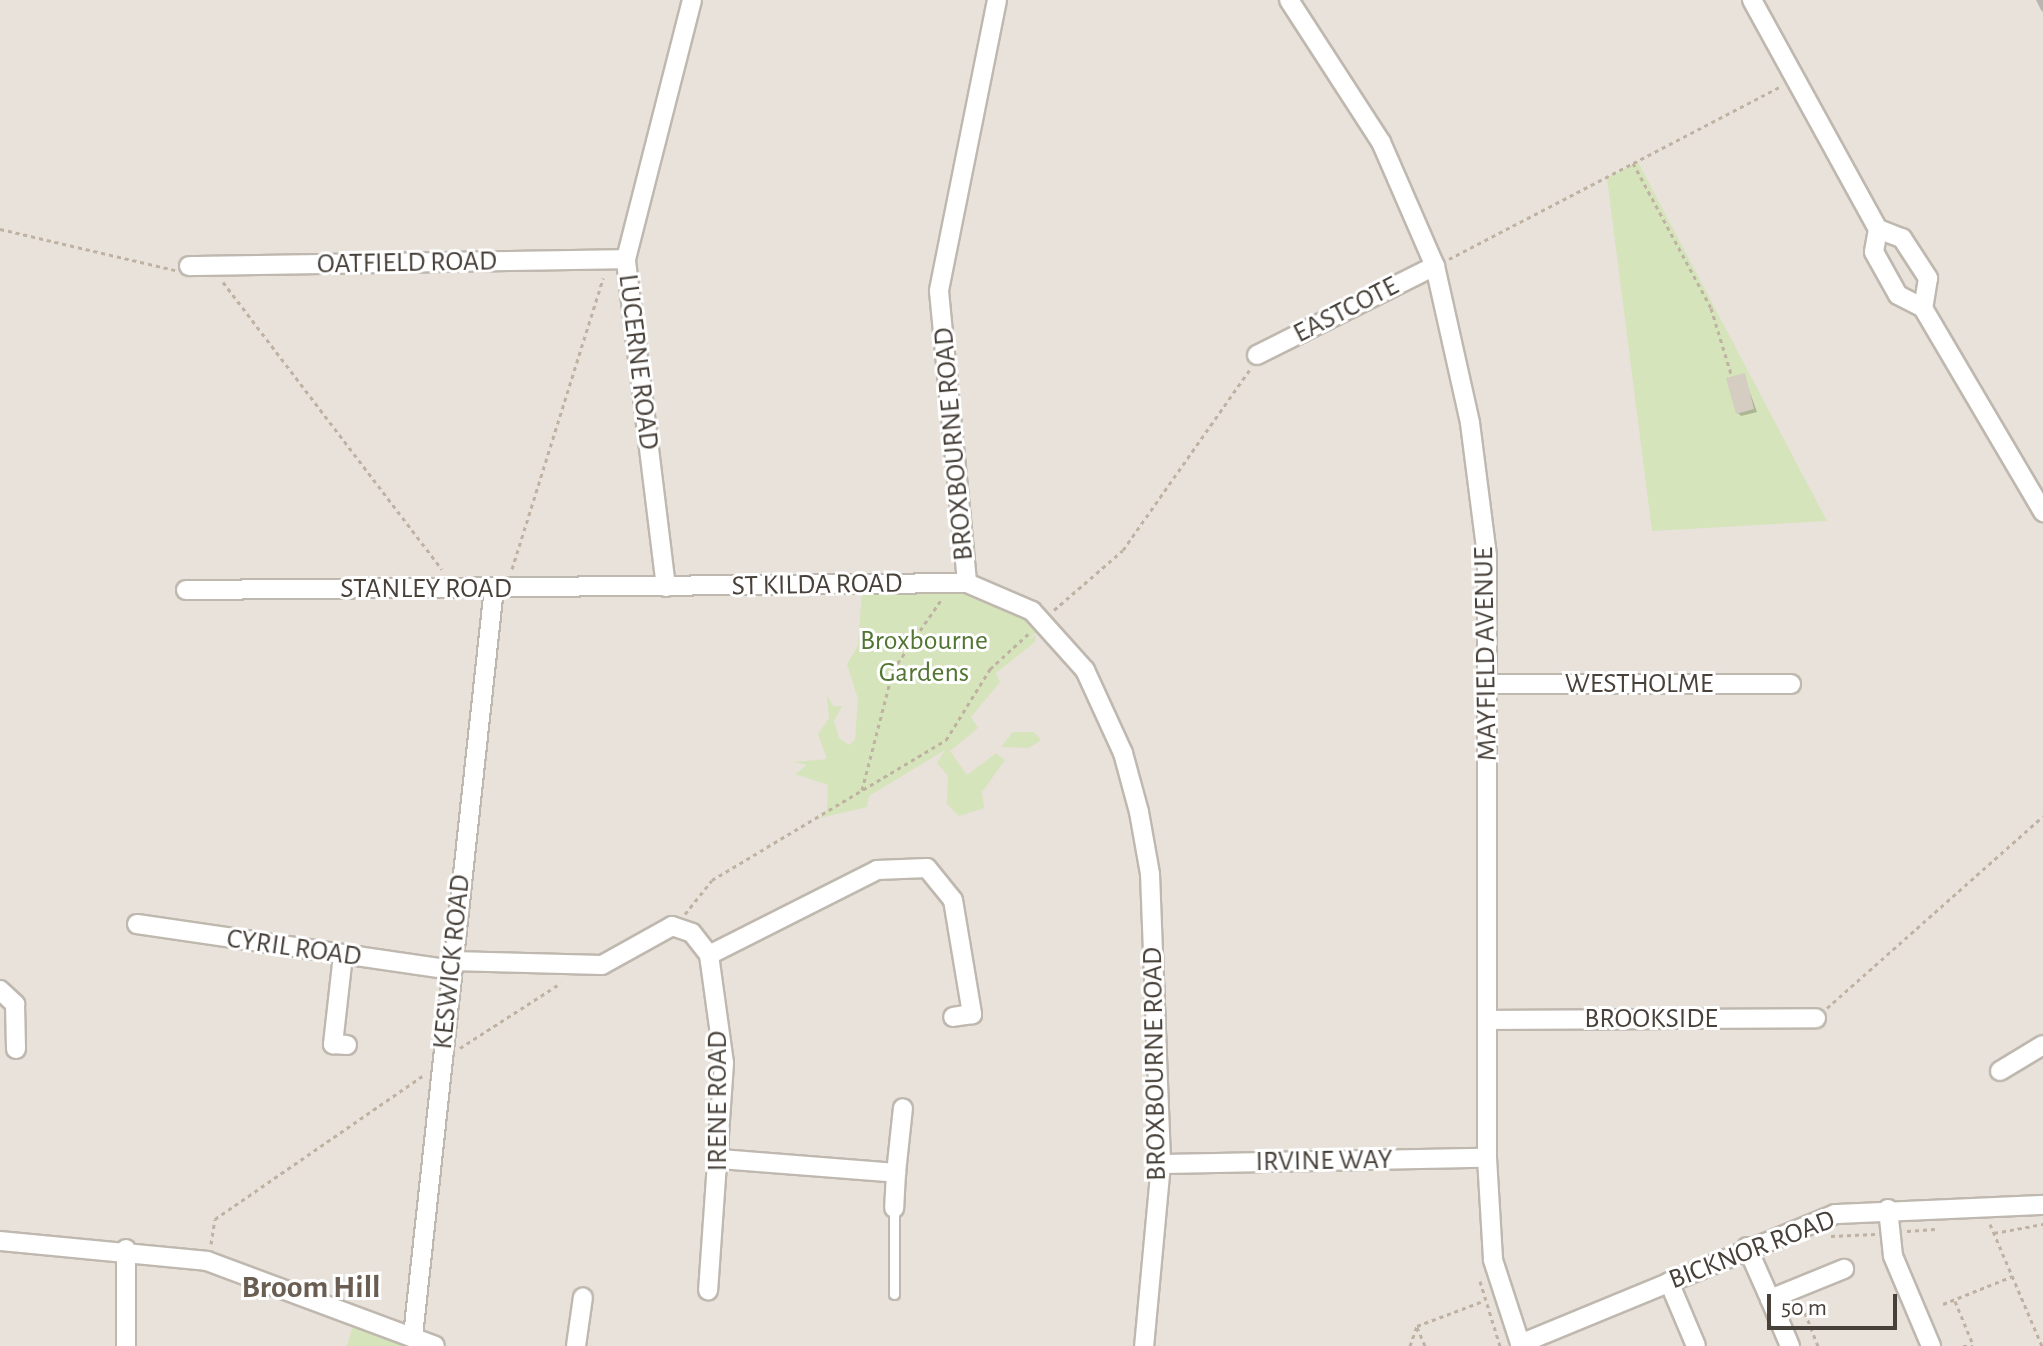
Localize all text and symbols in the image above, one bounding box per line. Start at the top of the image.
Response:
street label: OATFIELD ROAD [317,245,497,281]
street label: EASTCOTE [1288,269,1404,351]
street label: LUCERNE ROAD [611,272,665,452]
street label: BROXBOURNE ROAD [927,326,981,562]
street label: MAYFIELD AVENUE [1467,547,1505,761]
street label: ST KILDA ROAD [731,567,903,603]
street label: STANLEY ROAD [340,572,512,606]
park label: Broxbourne Gardens [860,624,988,690]
street label: WESTHOLME [1565,667,1713,701]
street label: KESWICK ROAD [426,873,478,1051]
street label: CYRIL ROAD [225,922,363,974]
street label: BROXBOURNE ROAD [1136,947,1174,1181]
street label: BROOKSIDE [1584,1002,1718,1036]
street label: IRENE ROAD [701,1031,735,1171]
street label: IRVINE WAY [1255,1143,1393,1179]
street label: BICKNOR ROAD [1664,1203,1840,1297]
district label: Broom Hill [241,1268,381,1306]
scale bar [1771,1278,1901,1328]
text: 50 m [1781,1296,1827,1320]

